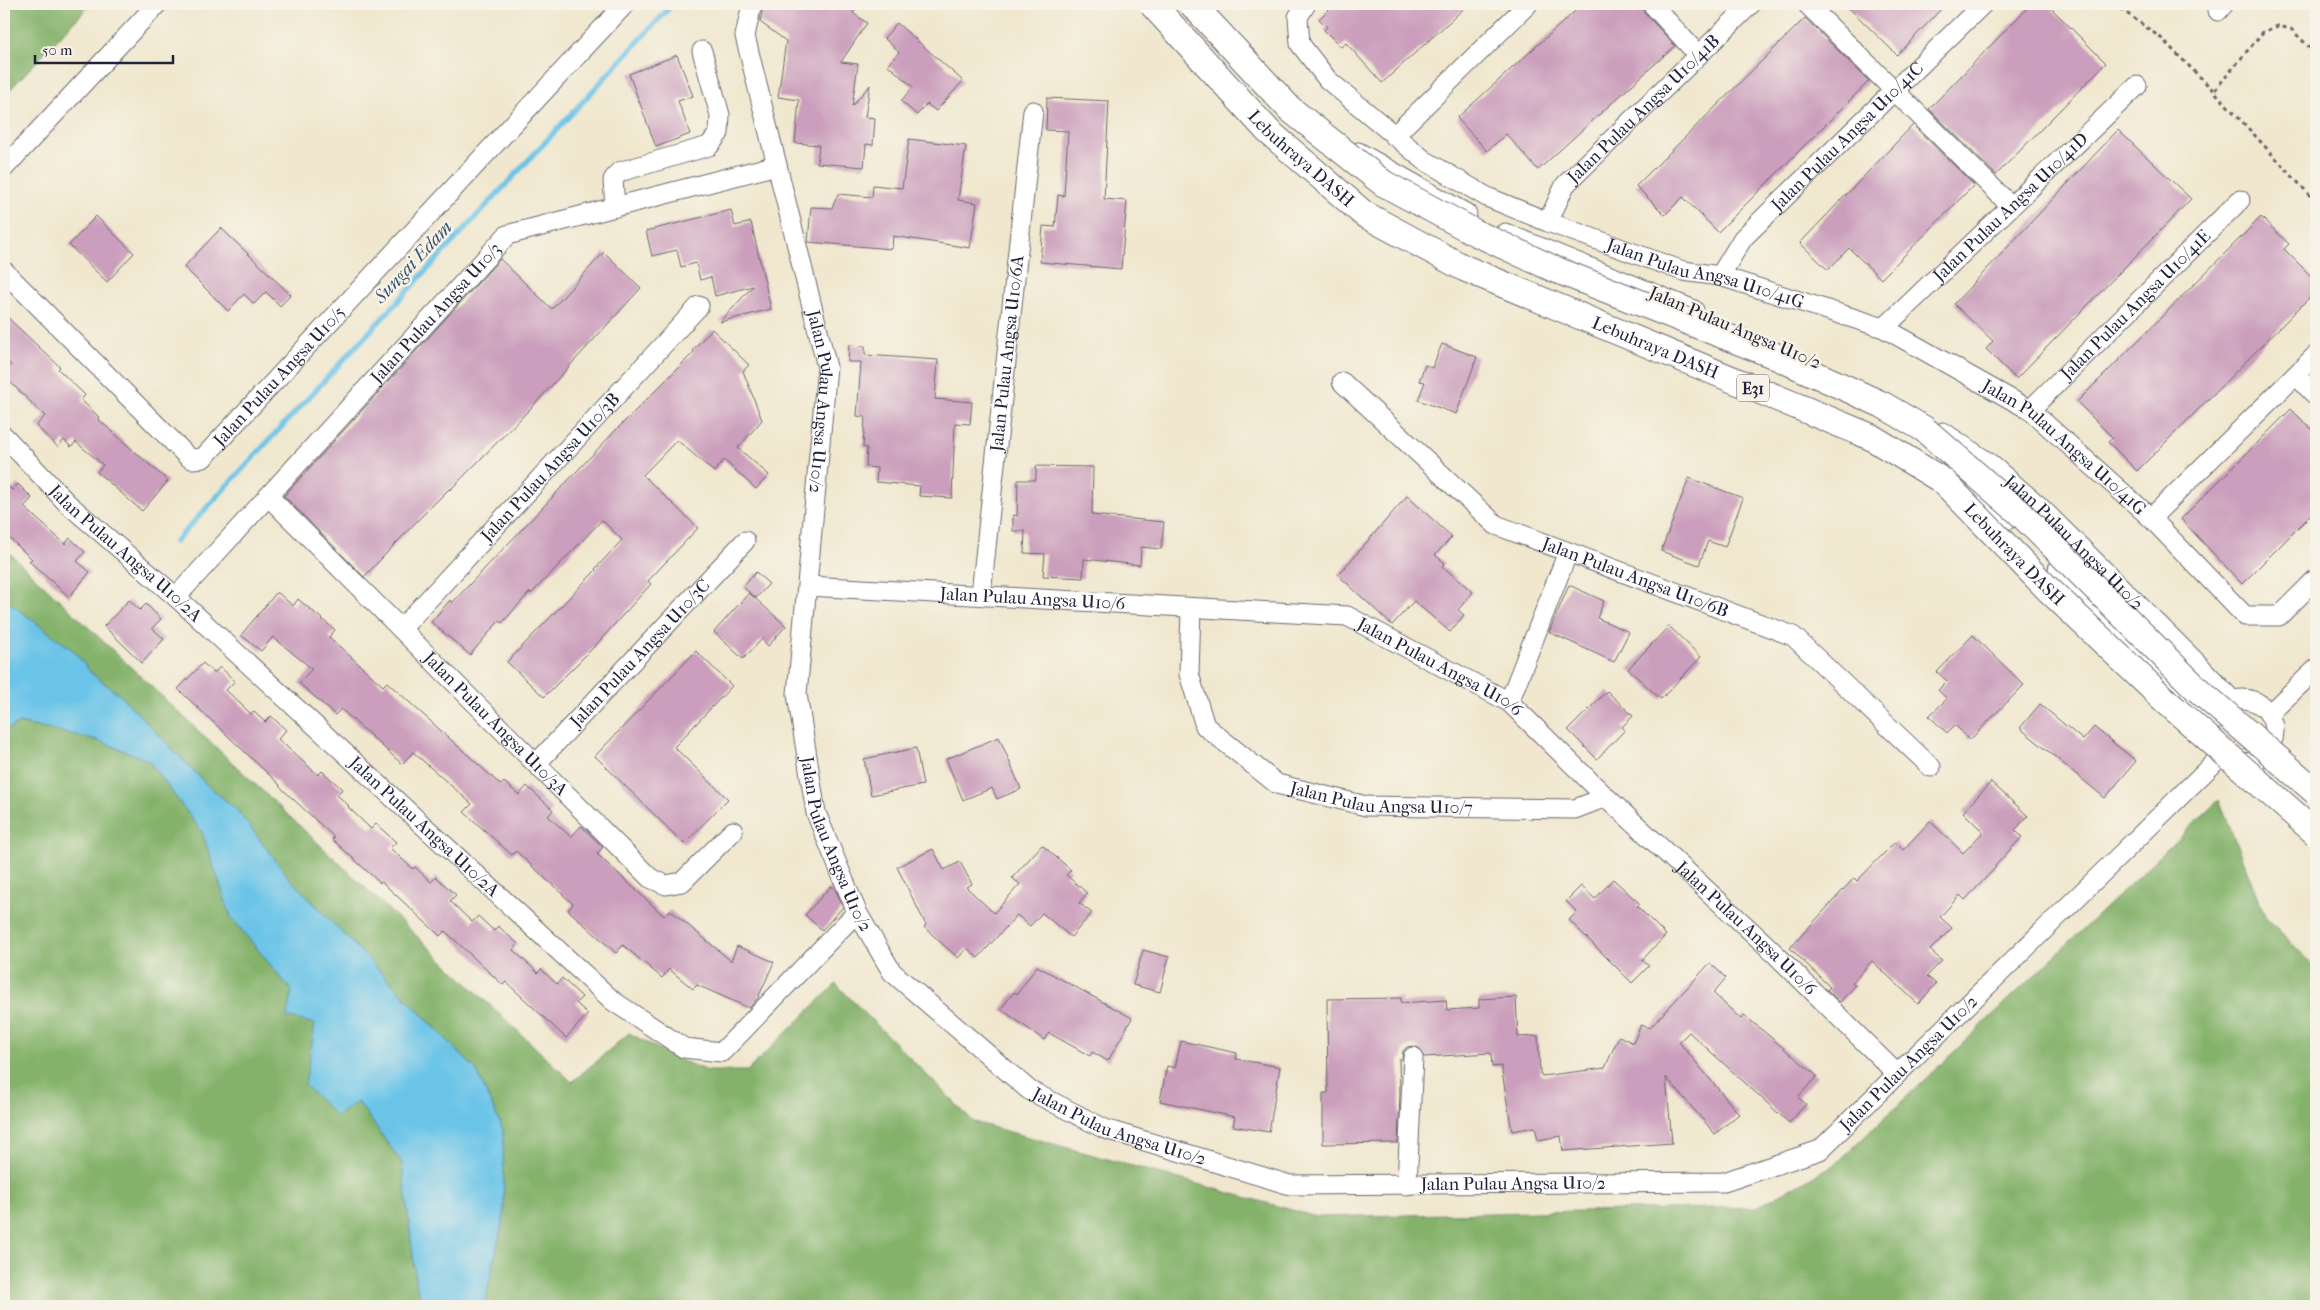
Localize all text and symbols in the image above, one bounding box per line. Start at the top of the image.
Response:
street label: Jalan Pulau Angsa U10/41B [1561,30,1724,189]
scale bar [35,32,172,64]
text: 50 m [42,41,73,59]
street label: Jalan Pulau Angsa U10/41C [1765,57,1928,217]
street label: Lebuhraya DASH [1244,106,1359,211]
street label: Jalan Pulau Angsa U10/41D [1927,128,2092,287]
water label: Sungai Edam [369,216,457,309]
street label: Jalan Pulau Angsa U10/41E [2055,225,2215,385]
street label: Jalan Pulau Angsa U10/41G [1602,233,1807,313]
street label: Jalan Pulau Angsa U10/3 [365,238,505,389]
street label: Jalan Pulau Angsa U10/6A [986,254,1028,455]
street label: Jalan Pulau Angsa U10/2 [1644,281,1824,374]
street label: Jalan Pulau Angsa U10/5 [208,301,350,452]
street label: Jalan Pulau Angsa U10/2 [802,306,838,494]
street label: Lebuhraya DASH [1589,312,1722,383]
road number: E31 [1737,374,1769,402]
street label: Jalan Pulau Angsa U10/41G [1977,374,2151,519]
street label: Jalan Pulau Angsa U10/3B [475,389,624,548]
street label: Jalan Pulau Angsa U10/2 [1999,469,2148,614]
street label: Jalan Pulau Angsa U10/2A [43,479,207,626]
street label: Lebuhraya DASH [1960,499,2069,610]
street label: Jalan Pulau Angsa U10/6B [1537,532,1732,622]
street label: Jalan Pulau Angsa U10/3C [564,575,714,733]
street label: Jalan Pulau Angsa U10/6 [937,583,1126,614]
street label: Jalan Pulau Angsa U10/6 [1352,612,1528,721]
street label: Jalan Pulau Angsa U10/3A [418,646,572,800]
street label: Jalan Pulau Angsa U10/2A [343,751,504,901]
street label: Jalan Pulau Angsa U10/2 [796,753,877,935]
street label: Jalan Pulau Angsa U10/7 [1286,777,1473,818]
street label: Jalan Pulau Angsa U10/6 [1670,855,1821,1000]
street label: Jalan Pulau Angsa U10/2 [1834,991,1982,1137]
street label: Jalan Pulau Angsa U10/2 [1027,1082,1209,1170]
street label: Jalan Pulau Angsa U10/2 [1419,1172,1606,1195]

